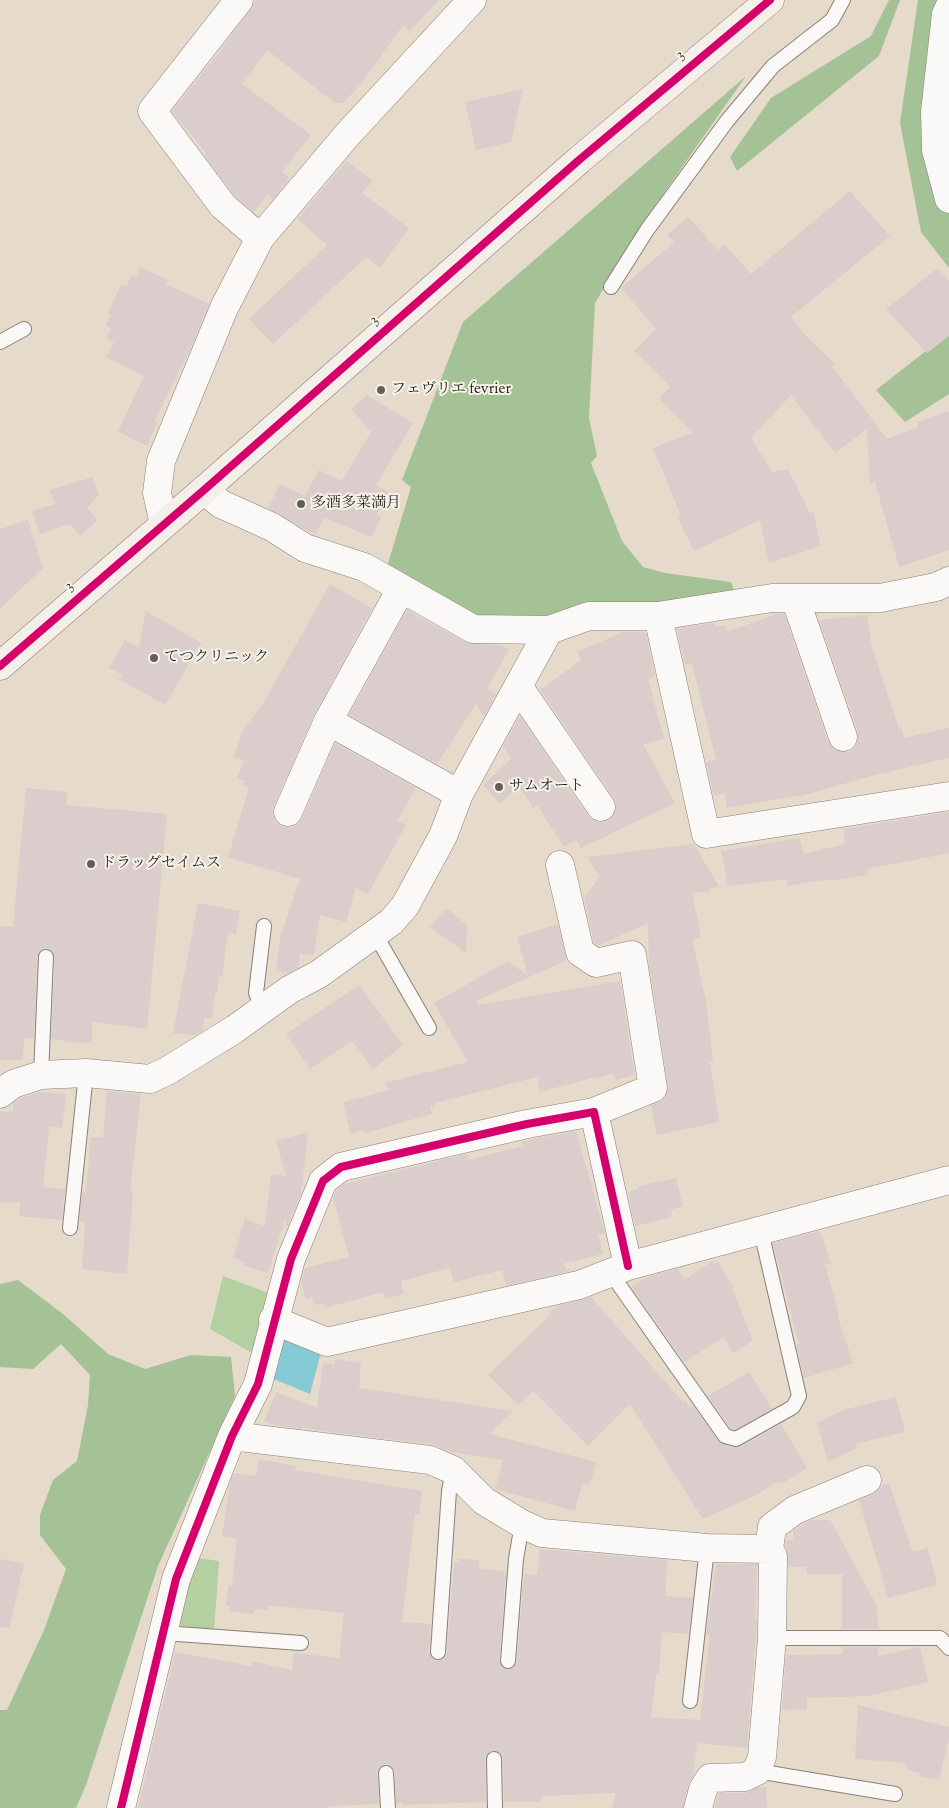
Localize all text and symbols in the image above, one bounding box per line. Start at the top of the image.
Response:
street label: 3 [673,47,689,65]
street label: 3 [367,312,383,330]
place label: フェヴリエ fevrier [391,381,511,399]
marker: フェヴリエ fevrier [375,384,387,396]
place label: 多酒多菜満月 [311,495,401,513]
marker: 多酒多菜満月 [295,498,307,510]
street label: 3 [62,578,78,596]
place label: てつクリニック [164,649,269,667]
marker: てつクリニック [148,652,160,664]
place label: サムオート [509,778,584,796]
marker: サムオート [493,781,505,793]
place label: ドラッグセイムス [101,855,221,873]
marker: ドラッグセイムス [85,858,97,870]

